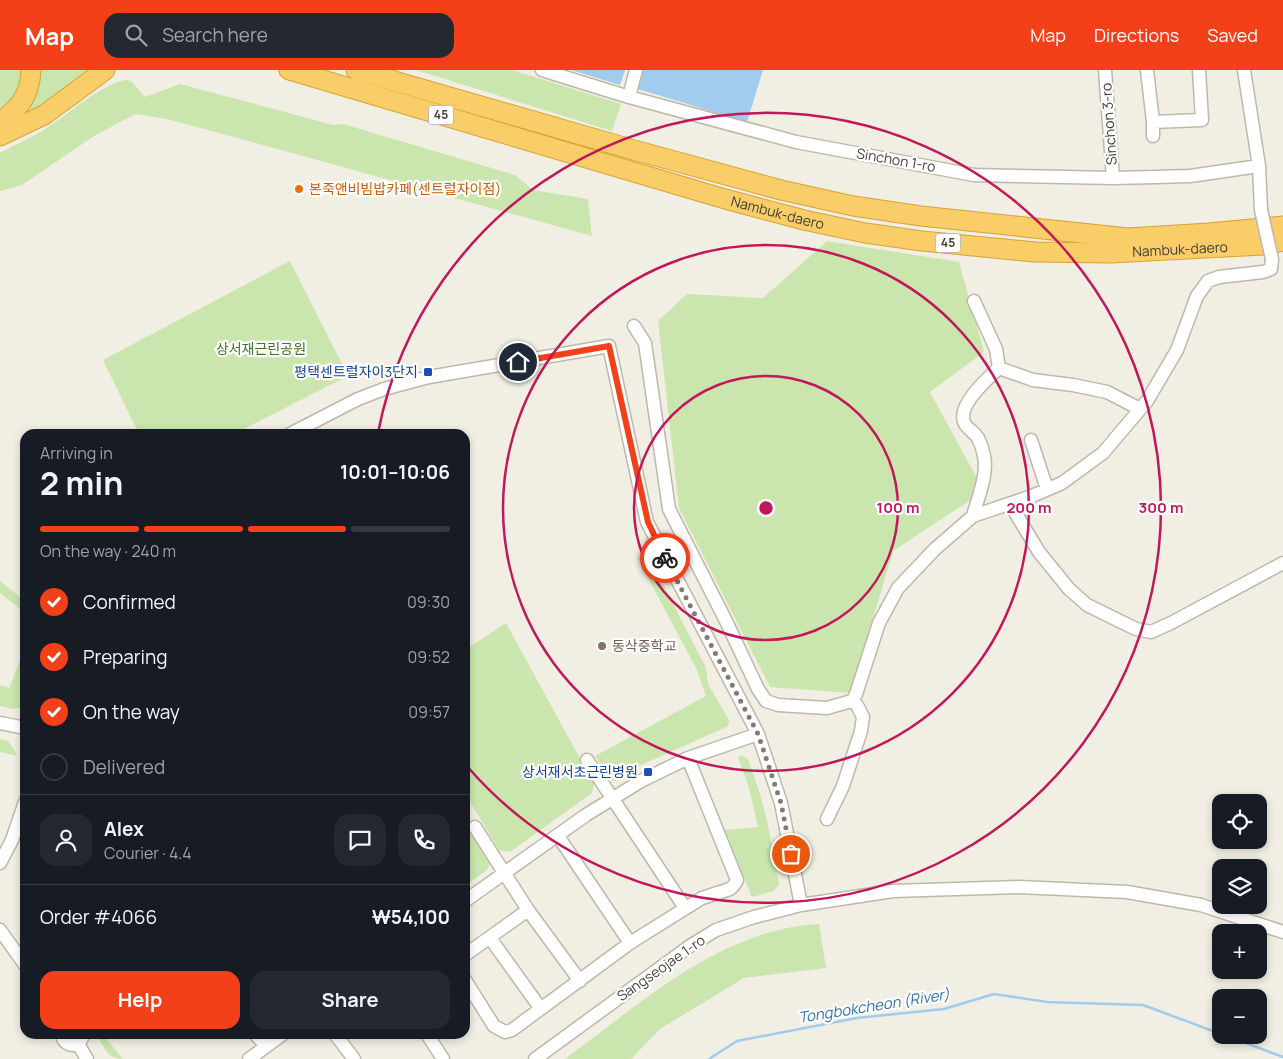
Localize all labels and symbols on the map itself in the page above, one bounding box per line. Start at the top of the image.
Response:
street label: Sinchon 3-ro [1096,82,1121,166]
road number: 45 [428,106,454,124]
street label: Sinchon 1-ro [855,143,937,176]
place label: 본죽앤비빔밥카페(센트럴자이점) [309,179,501,198]
marker: 본죽앤비빔밥카페(센트럴자이점) [293,183,305,195]
street label: Nambuk-daero [729,191,826,233]
road number: 45 [936,234,960,252]
street label: Nambuk-daero [1132,237,1228,261]
park label: 상서재근린공원 [216,339,306,358]
pin [497,341,539,383]
place label: 평택센트럴자이3단지 [294,362,418,381]
marker: 평택센트럴자이3단지 [422,366,434,378]
text: 100 m [877,497,919,518]
text: 200 m [1006,497,1052,518]
text: 300 m [1139,497,1183,518]
centre of rings [757,499,775,517]
courier [640,533,690,583]
place label: 동삭중학교 [612,636,677,655]
marker: 동삭중학교 [596,640,608,652]
place label: 상서재서초근린병원 [522,762,638,781]
marker: 상서재서초근린병원 [642,766,654,778]
pin [770,833,812,875]
street label: Sangseojae 1-ro [613,930,709,1005]
water label: Tongbokcheon (River) [797,983,951,1028]

